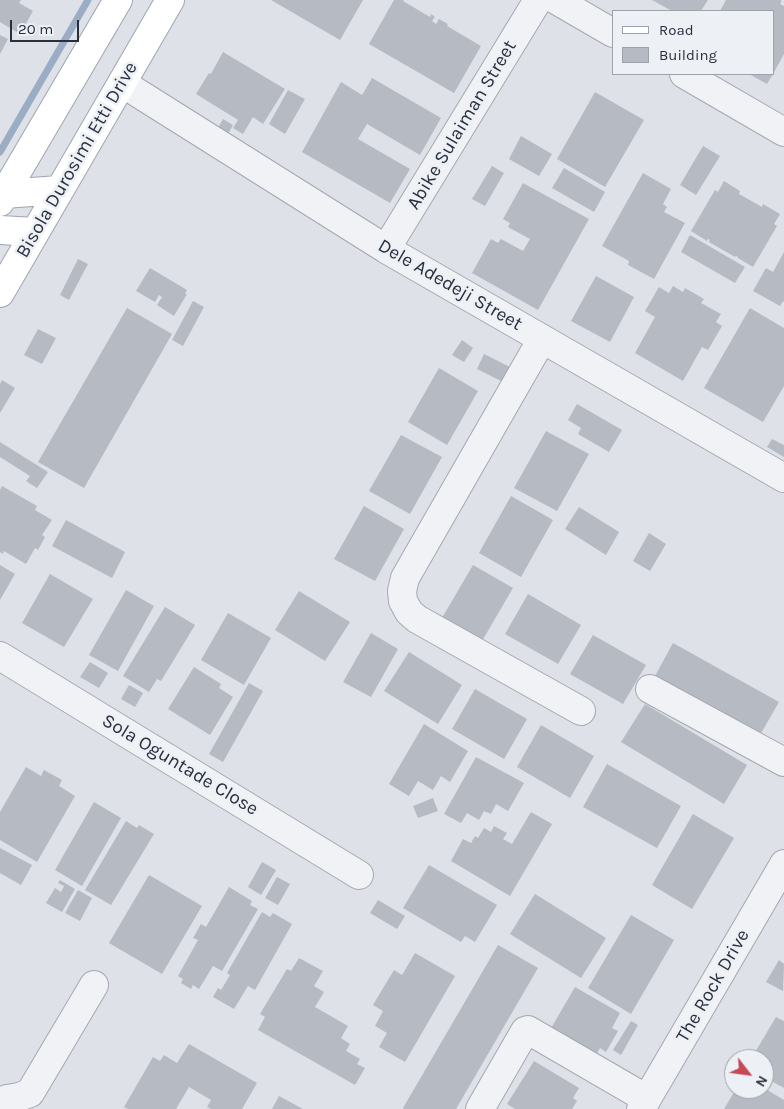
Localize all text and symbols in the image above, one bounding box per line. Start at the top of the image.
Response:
scale bar [12,10,81,42]
legend [612,10,774,75]
text: 20 m [18,20,53,38]
text: Road [659,21,694,39]
street label: Abike Sulaiman Street [402,36,522,214]
text: Building [659,46,717,64]
street label: Bisola Durosimi Etti Drive [11,58,143,262]
street label: Dele Adedeji Street [374,234,526,336]
street label: Sola Oguntade Close [98,709,262,821]
street label: The Rock Drive [671,925,755,1047]
north arrow [724,1049,774,1099]
text: N [752,1073,771,1090]

